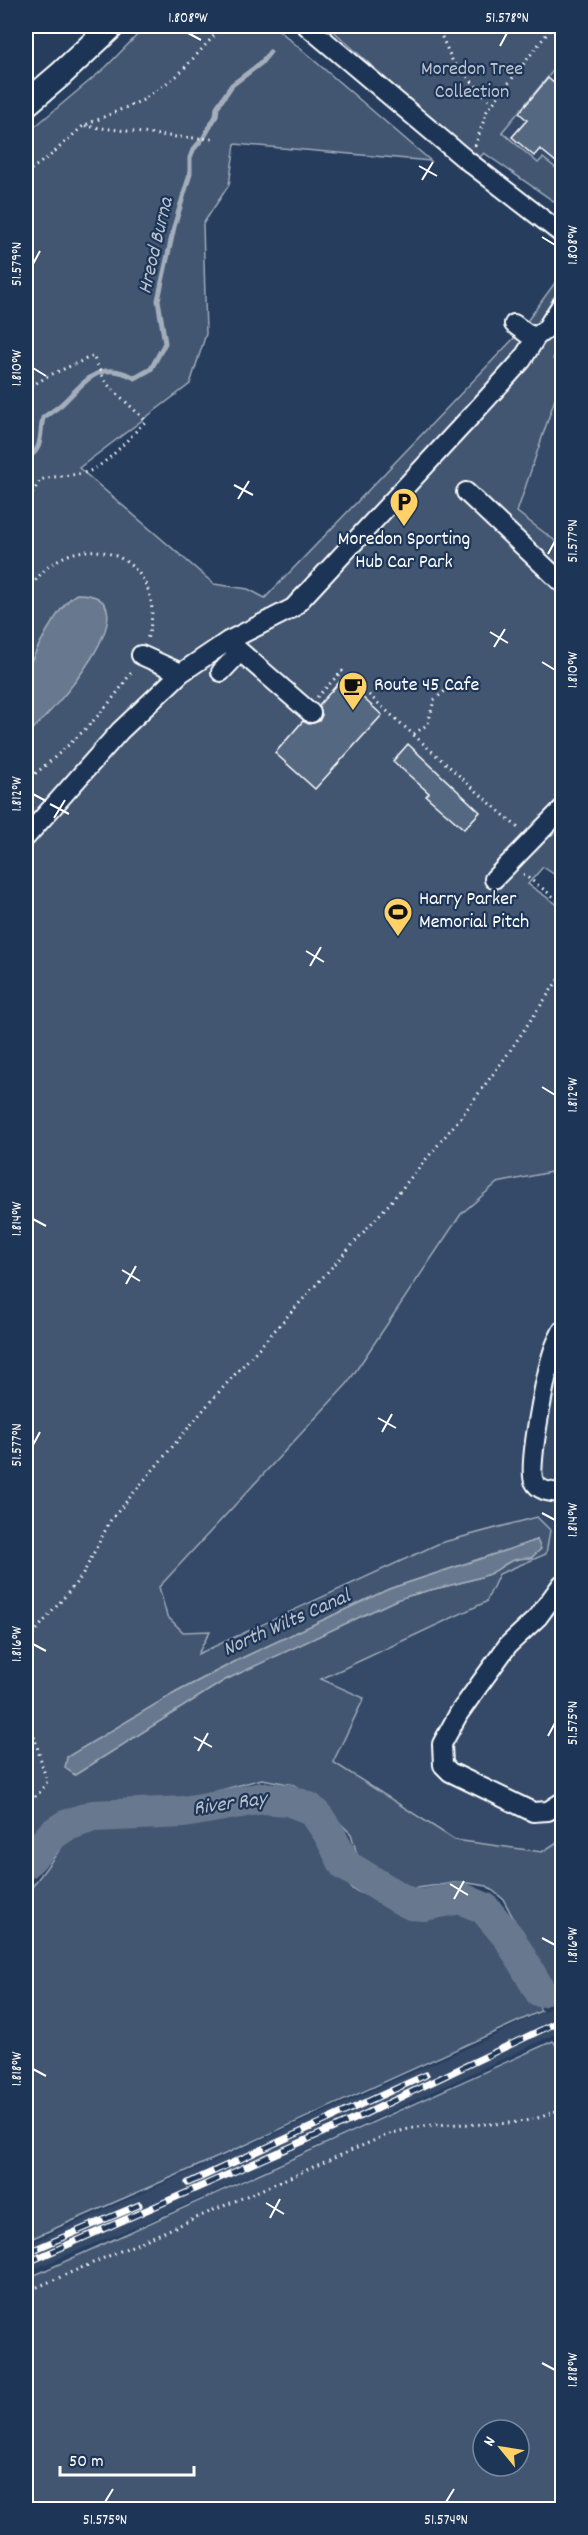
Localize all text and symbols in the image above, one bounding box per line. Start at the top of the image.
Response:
text: 1.808°W [168,8,208,30]
text: 51.578°N [485,8,529,30]
park label: Moredon Tree Collection [421,56,523,107]
water label: Hreod Burna [131,194,183,297]
text: 1.808°W [563,225,585,265]
text: 51.579°N [7,242,29,286]
text: 1.810°W [7,349,29,386]
parking icon: Moredon Sporting Hub Car Park [388,486,420,528]
text: 51.577°N [563,519,585,563]
place label: Moredon Sporting Hub Car Park [338,526,470,577]
text: 1.810°W [563,651,585,688]
cafe icon: Route 45 Cafe [337,670,369,712]
place label: Route 45 Cafe [374,672,479,700]
text: 1.812°W [7,776,29,812]
place label: Harry Parker Memorial Pitch [419,886,529,937]
sports icon: Harry Parker Memorial Pitch [382,896,414,938]
text: 1.812°W [563,1077,585,1113]
text: 1.814°W [7,1201,29,1236]
text: 51.577°N [7,1423,29,1467]
text: 1.814°W [563,1502,585,1537]
water label: North Wilts Canal [218,1582,357,1666]
text: 1.816°W [7,1626,29,1662]
text: 51.575°N [563,1701,585,1745]
water label: River Ray [192,1785,271,1825]
text: 1.816°W [563,1927,585,1963]
text: 1.818°W [7,2051,29,2086]
text: 1.818°W [563,2352,585,2387]
north arrow [471,2418,531,2478]
text: N [478,2432,502,2451]
scale bar [60,2439,194,2477]
text: 50 m [69,2450,104,2475]
text: 51.575°N [83,2510,127,2532]
text: 51.574°N [424,2510,468,2532]

